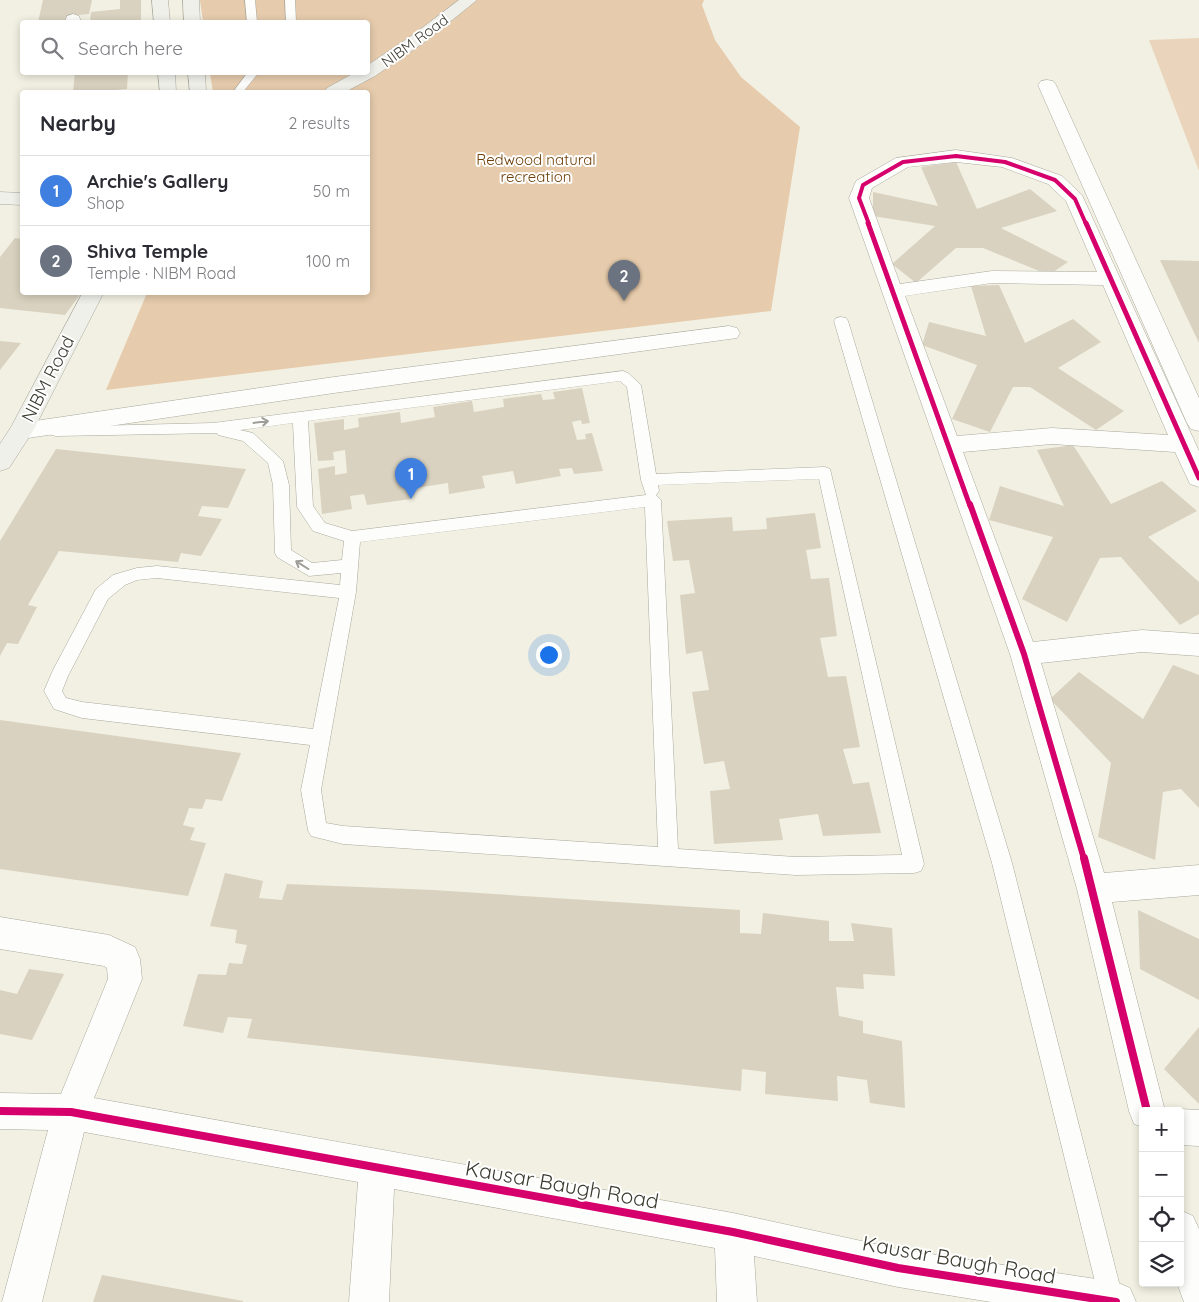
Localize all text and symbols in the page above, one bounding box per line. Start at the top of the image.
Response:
street label: NIBM Road [378,10,452,71]
search box [20,20,370,75]
icon: search [38,34,66,62]
text: Search here [78,36,183,60]
text: Nearby [40,110,116,136]
text: 2 results [288,113,350,133]
park label: Redwood natural recreation [476,150,596,186]
text: Archie's Gallery [87,169,228,193]
text: 1 [53,181,59,201]
text: 50 m [313,181,350,201]
text: Shop [87,193,124,213]
text: Shiva Temple [87,239,208,263]
text: 2 [51,251,61,271]
text: 100 m [306,251,350,271]
pin: 2 [608,260,640,301]
text: Temple · NIBM Road [87,263,236,283]
street label: NIBM Road [16,332,79,426]
one-way arrow [253,417,269,427]
pin: 1 [395,458,427,499]
one-way arrow [296,560,310,570]
your location [536,642,562,668]
map controls [1139,1107,1184,1287]
button: + [1139,1107,1184,1152]
button: − [1139,1152,1184,1197]
street label: Kausar Baugh Road [463,1154,661,1214]
button: locate [1139,1197,1184,1242]
street label: Kausar Baugh Road [860,1229,1058,1289]
button: layers [1139,1242,1184,1287]

